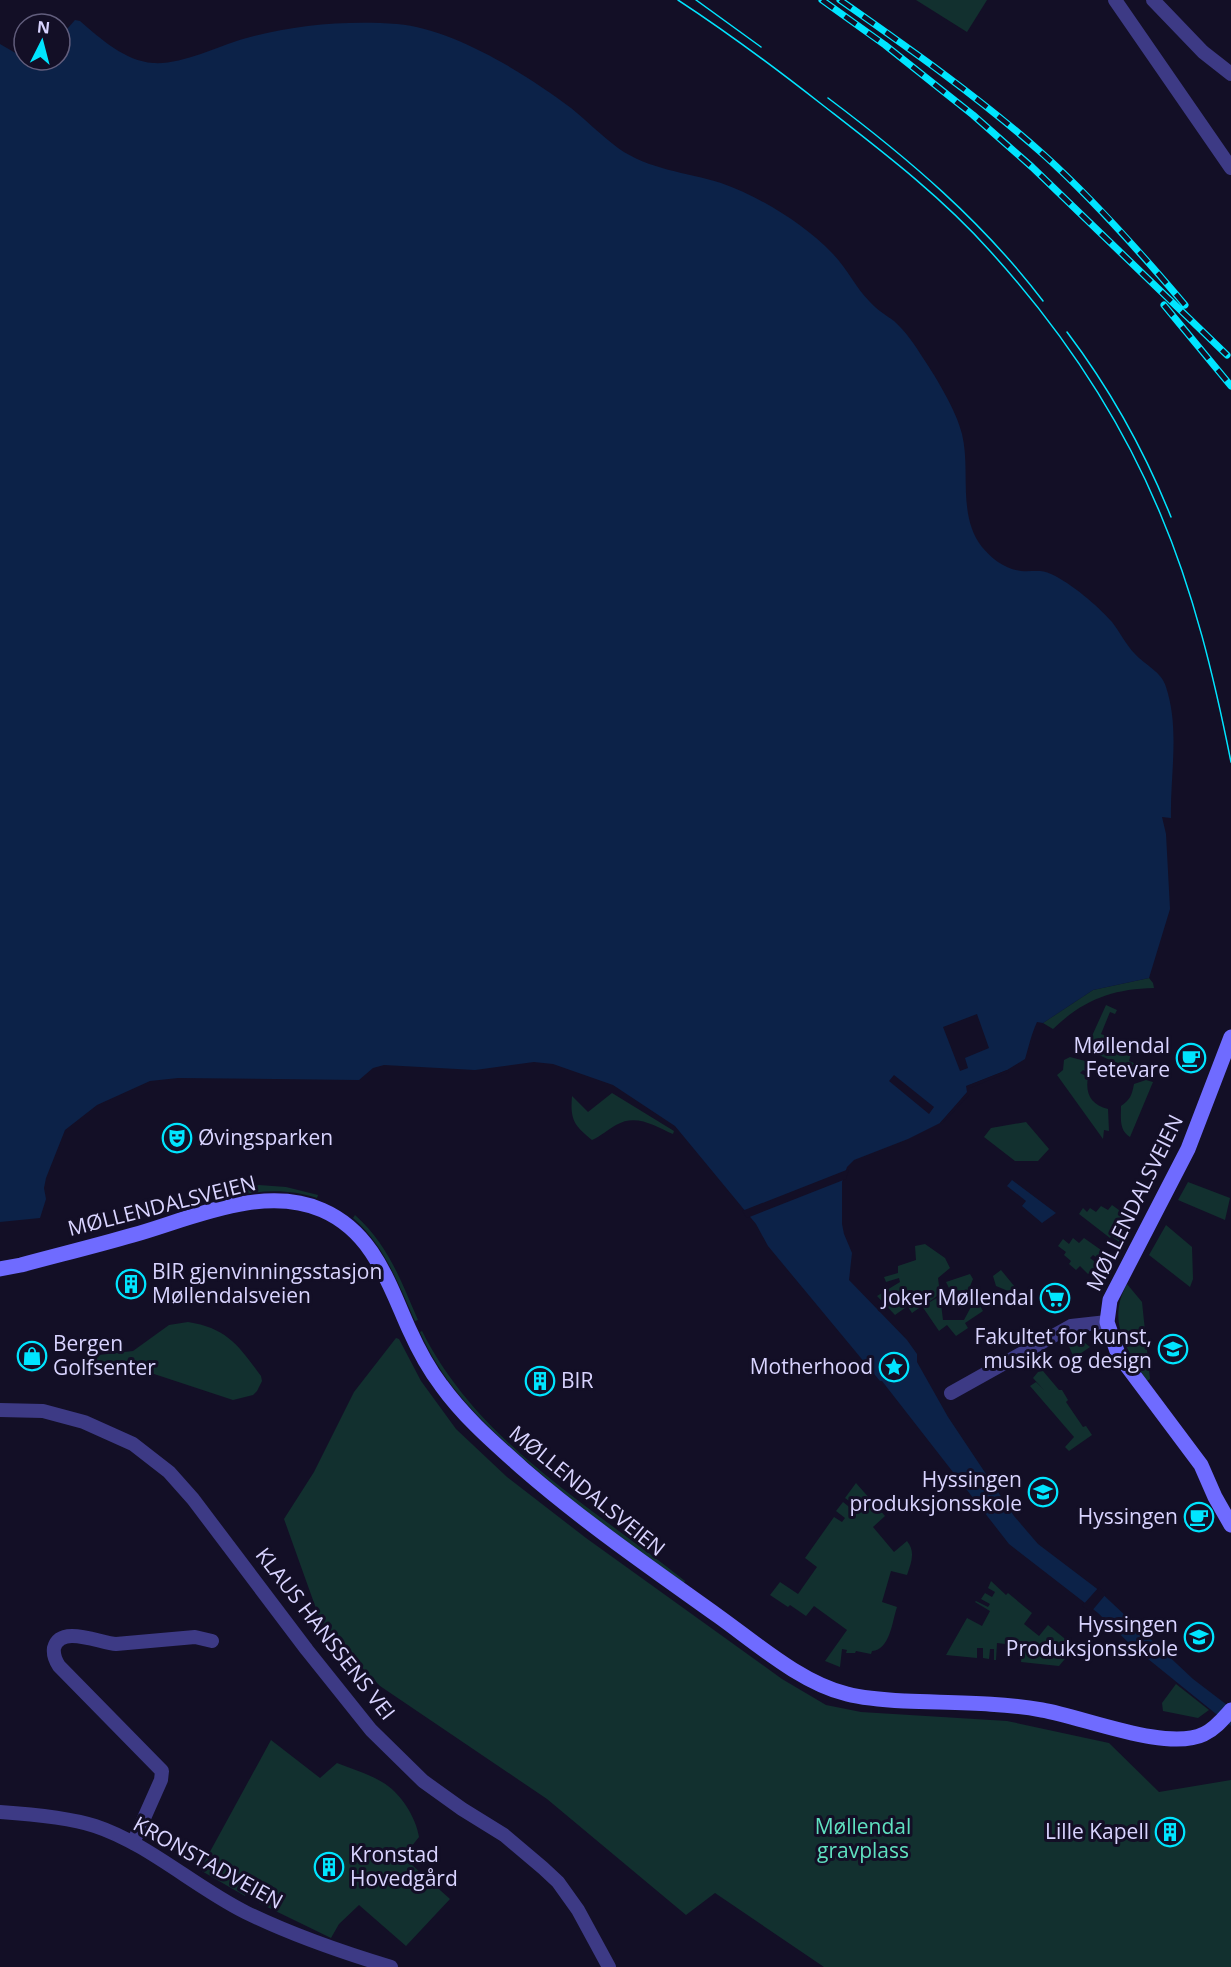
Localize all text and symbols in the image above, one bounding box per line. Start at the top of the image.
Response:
north arrow [12,12,72,72]
text: N [36,15,51,39]
place label: Møllendal Fetevare [1073,1031,1170,1083]
cafe icon: Møllendal Fetevare [1175,1042,1207,1074]
street label: MØLLENDALSVEIEN [1079,1110,1189,1296]
theatre icon: Øvingsparken [161,1122,193,1154]
place label: Øvingsparken [198,1123,333,1151]
street label: MØLLENDALSVEIEN [65,1168,259,1242]
place label: BIR gjenvinningsstasjon Møllendalsveien [152,1257,382,1309]
building icon: BIR gjenvinningsstasjon Møllendalsveien [115,1268,147,1300]
supermarket icon: Joker Møllendal [1039,1282,1071,1314]
place label: Joker Møllendal [880,1283,1034,1311]
place label: Fakultet for kunst, musikk og design [975,1322,1152,1374]
place label: Bergen Golfsenter [53,1329,156,1381]
school or university icon: Fakultet for kunst, musikk og design [1157,1333,1189,1365]
shop icon: Bergen Golfsenter [16,1340,48,1372]
place icon: Motherhood [878,1351,910,1383]
place label: Motherhood [750,1352,873,1380]
building icon: BIR [524,1365,556,1397]
place label: BIR [561,1366,593,1394]
street label: MØLLENDALSVEIEN [504,1419,671,1562]
place label: Hyssingen produksjonsskole [850,1465,1022,1517]
school or university icon: Hyssingen produksjonsskole [1027,1476,1059,1508]
cafe icon: Hyssingen [1183,1501,1215,1533]
place label: Hyssingen [1078,1502,1178,1530]
street label: KLAUS HANSSENS VEI [250,1541,402,1725]
place label: Hyssingen Produksjonsskole [1006,1610,1178,1662]
school or university icon: Hyssingen Produksjonsskole [1183,1621,1215,1653]
street label: KRONSTADVEIEN [129,1809,288,1915]
park label: Møllendal gravplass [815,1812,911,1864]
building icon: Lille Kapell [1154,1816,1186,1848]
place label: Lille Kapell [1045,1817,1149,1845]
place label: Kronstad Hovedgård [350,1840,458,1892]
building icon: Kronstad Hovedgård [313,1851,345,1883]

